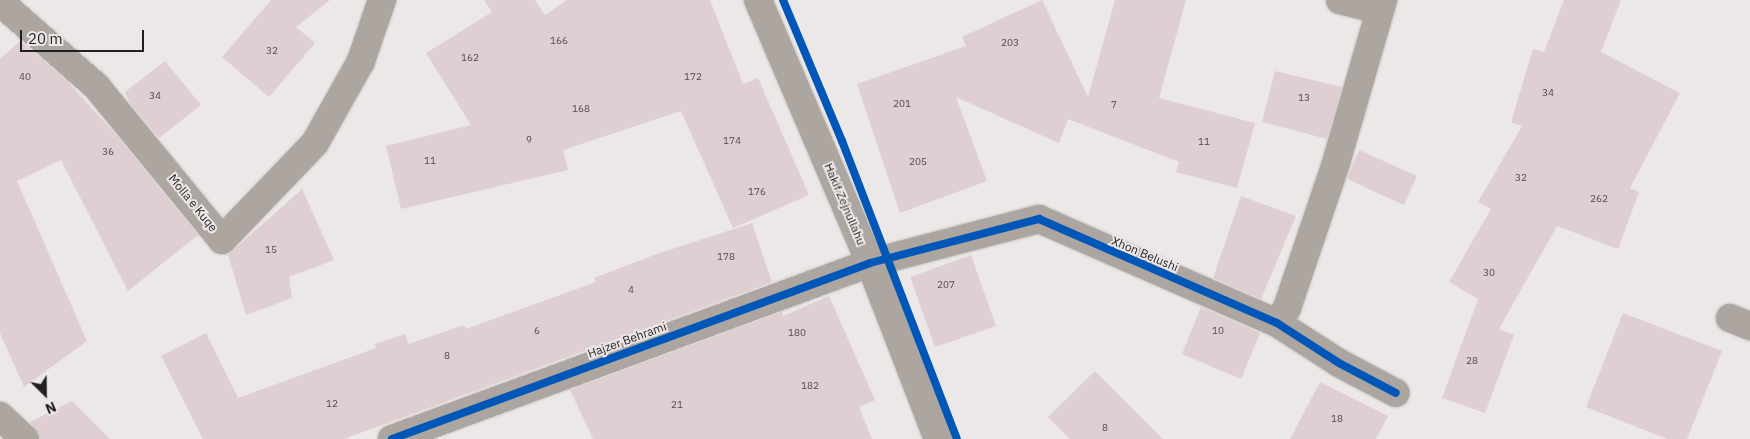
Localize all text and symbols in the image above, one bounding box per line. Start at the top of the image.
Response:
scale bar [22,20,146,52]
text: 20 m [28,29,63,48]
house number: 166 [550,35,568,47]
house number: 203 [1001,37,1019,49]
house number: 32 [266,45,278,57]
house number: 162 [461,52,479,64]
house number: 40 [19,71,31,83]
house number: 172 [684,71,702,83]
house number: 34 [1542,87,1554,99]
house number: 34 [149,90,161,102]
house number: 13 [1298,92,1310,104]
house number: 201 [893,98,911,110]
house number: 7 [1111,99,1117,111]
house number: 168 [572,103,590,115]
house number: 9 [526,134,532,146]
house number: 174 [723,135,741,147]
house number: 11 [1198,136,1210,148]
house number: 36 [102,146,114,158]
house number: 11 [424,155,436,167]
house number: 205 [909,156,927,168]
street label: Hakif Zejnullahu [821,161,869,247]
street label: Molla e Kuqe [166,171,220,235]
house number: 32 [1515,172,1527,184]
house number: 176 [748,186,766,198]
house number: 262 [1590,193,1608,205]
street label: Xhon Belushi [1110,234,1180,274]
house number: 15 [265,244,277,256]
house number: 178 [717,251,735,263]
house number: 30 [1483,267,1495,279]
house number: 207 [937,279,955,291]
house number: 4 [628,284,634,296]
street label: Hajzer Behrami [586,319,668,361]
house number: 6 [534,325,540,337]
house number: 10 [1212,325,1224,337]
house number: 180 [788,327,806,339]
house number: 8 [444,350,450,362]
house number: 28 [1466,355,1478,367]
north arrow [20,369,70,419]
house number: 182 [801,380,819,392]
text: N [43,398,59,418]
house number: 12 [326,398,338,410]
house number: 21 [671,399,683,411]
house number: 18 [1331,413,1343,425]
house number: 8 [1102,422,1108,434]

